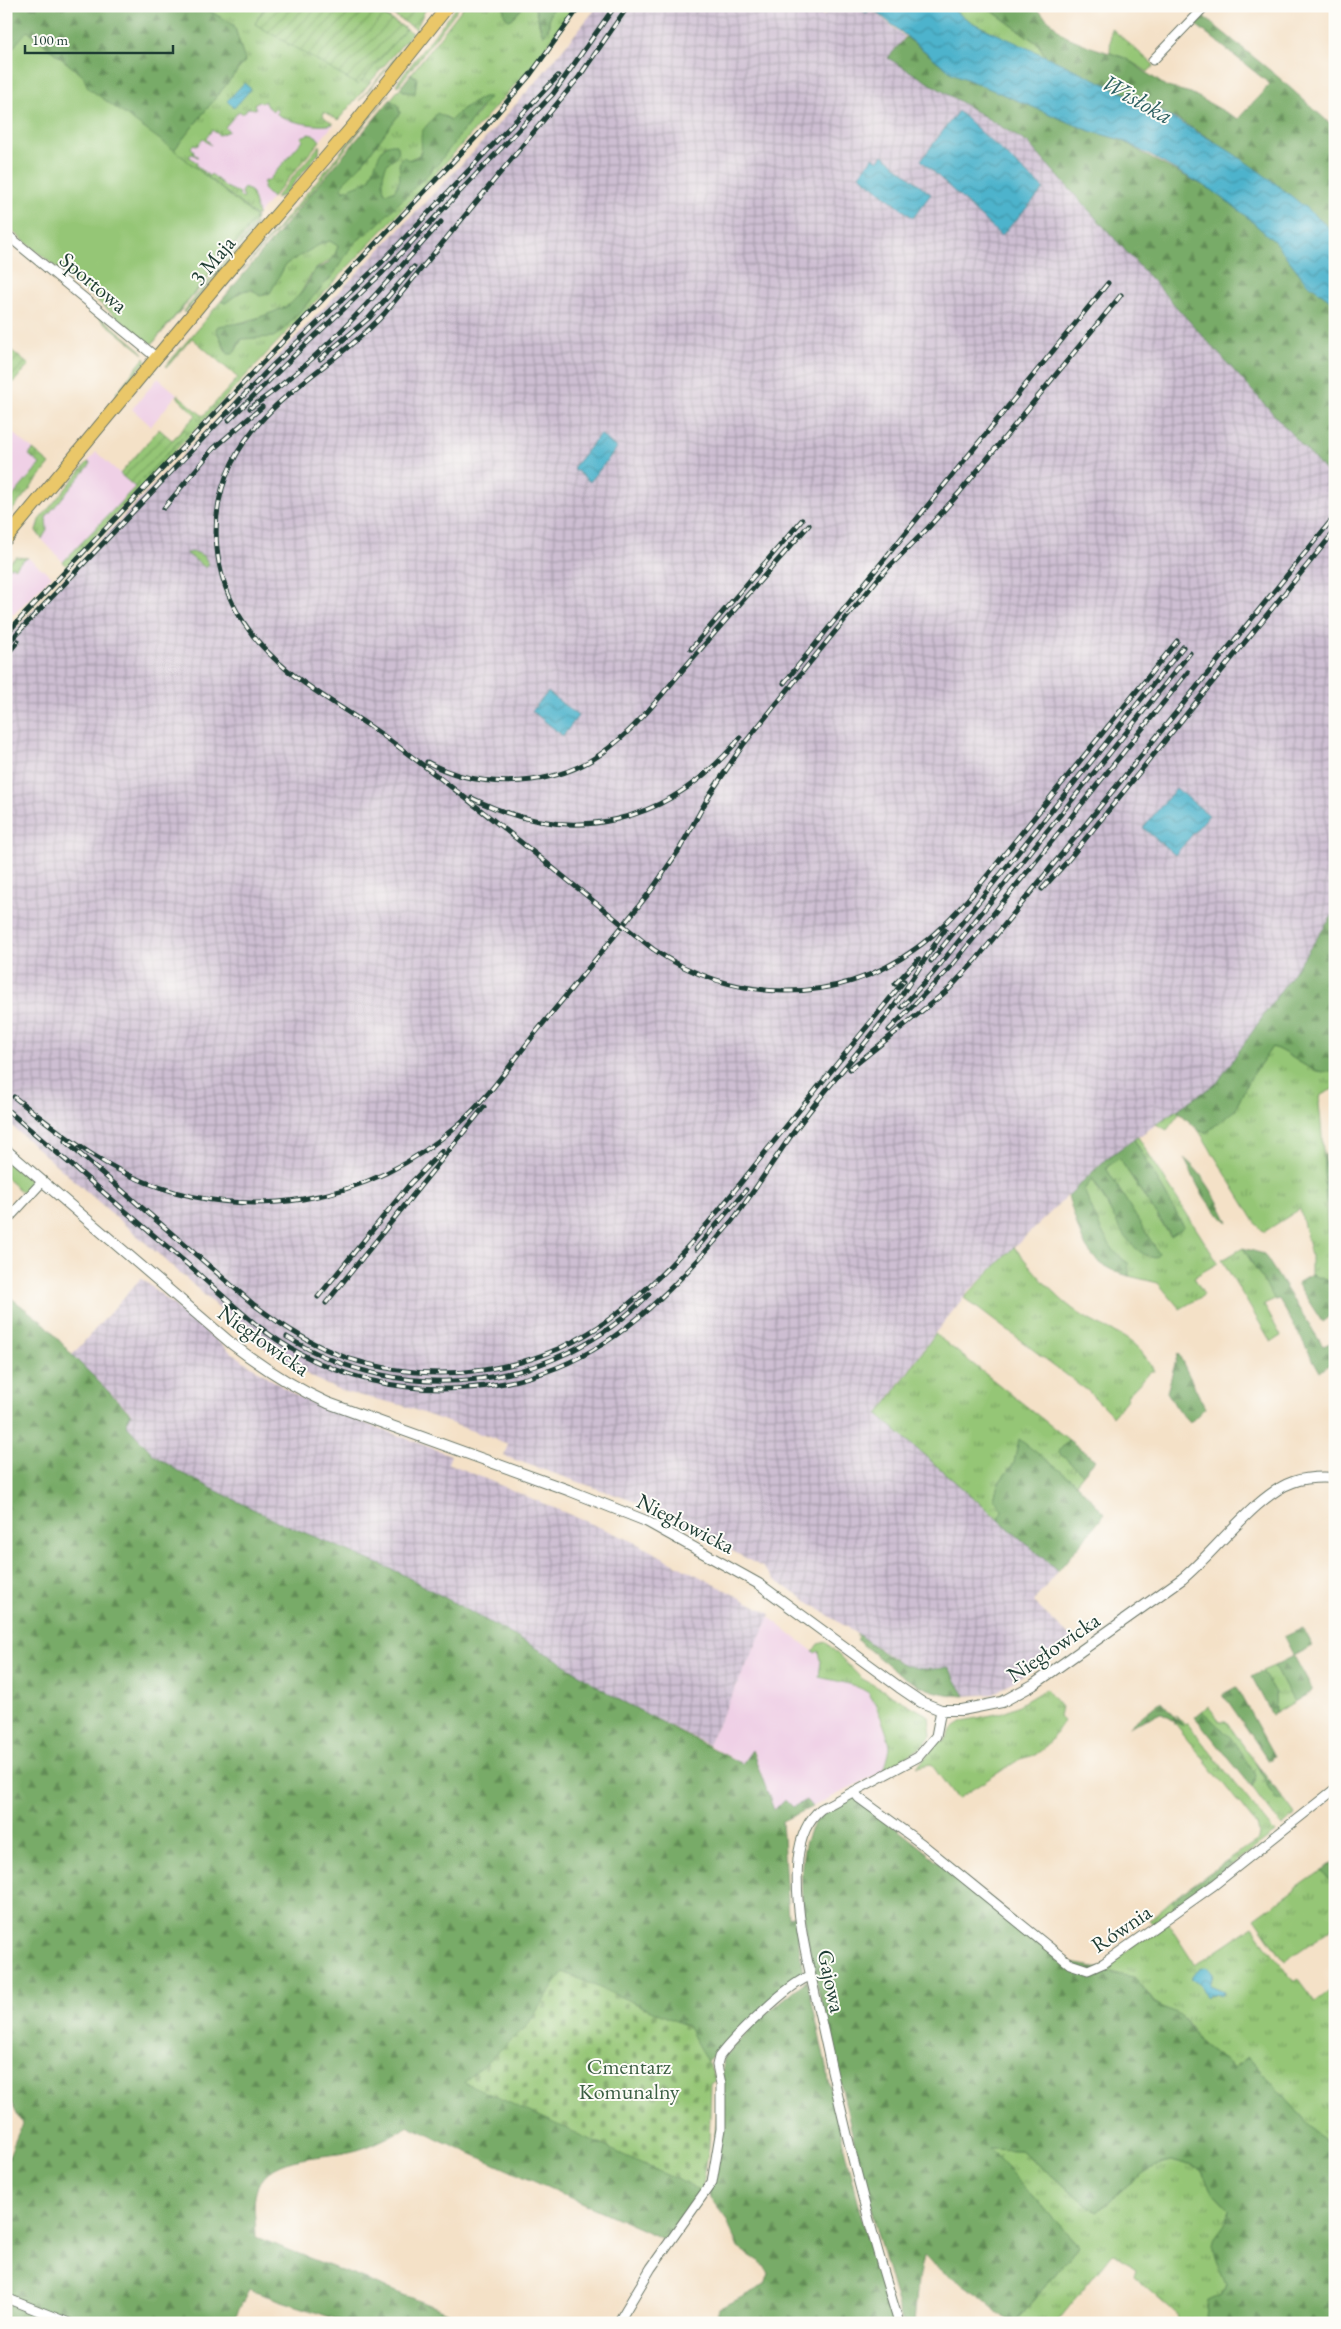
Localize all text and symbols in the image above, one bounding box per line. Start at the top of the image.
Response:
scale bar [25,22,172,54]
text: 100 m [32,30,69,49]
water label: Wisłoka [1096,66,1178,131]
street label: 3 Maja [183,229,242,291]
street label: Sportowa [53,245,134,320]
street label: Niegłowicka [212,1298,316,1383]
street label: Niegłowicka [632,1486,740,1561]
street label: Niegłowicka [1001,1606,1106,1689]
street label: Równia [1085,1898,1157,1959]
street label: Gajowa [811,1947,852,2015]
park label: Cmentarz Komunalny [579,2052,680,2106]

